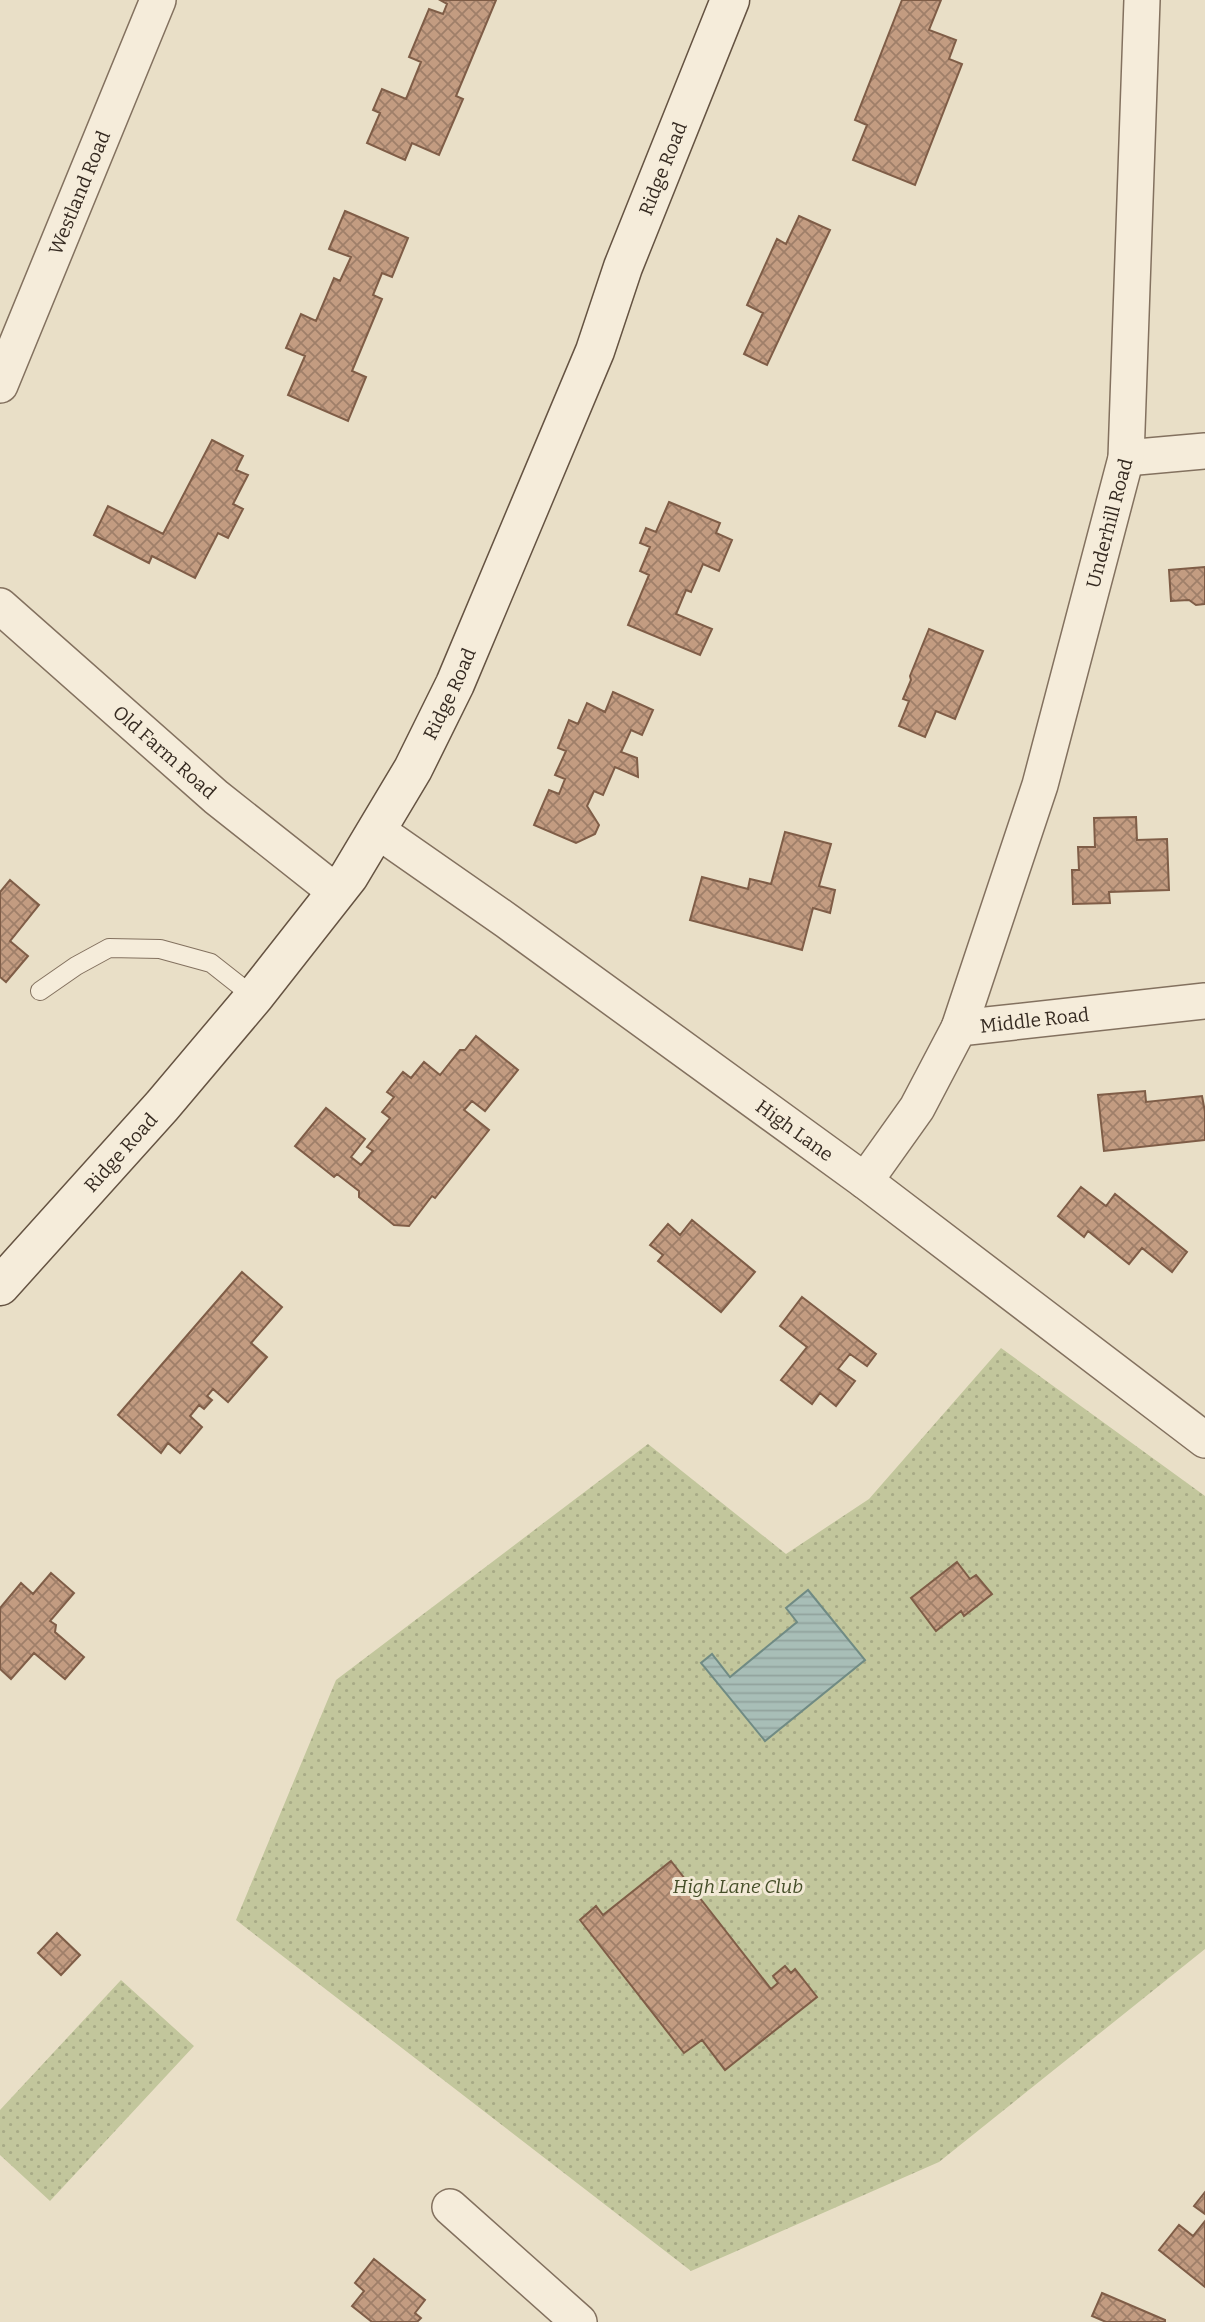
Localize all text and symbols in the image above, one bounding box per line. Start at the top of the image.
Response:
street label: Ridge Road [634,119,692,219]
street label: Westland Road [44,127,115,258]
street label: Underhill Road [1081,456,1137,590]
street label: Ridge Road [418,645,481,743]
street label: Old Farm Road [108,700,221,804]
street label: Middle Road [979,1003,1090,1038]
street label: High Lane [751,1095,838,1166]
street label: Ridge Road [79,1108,162,1197]
park label: High Lane Club [673,1875,803,1898]

